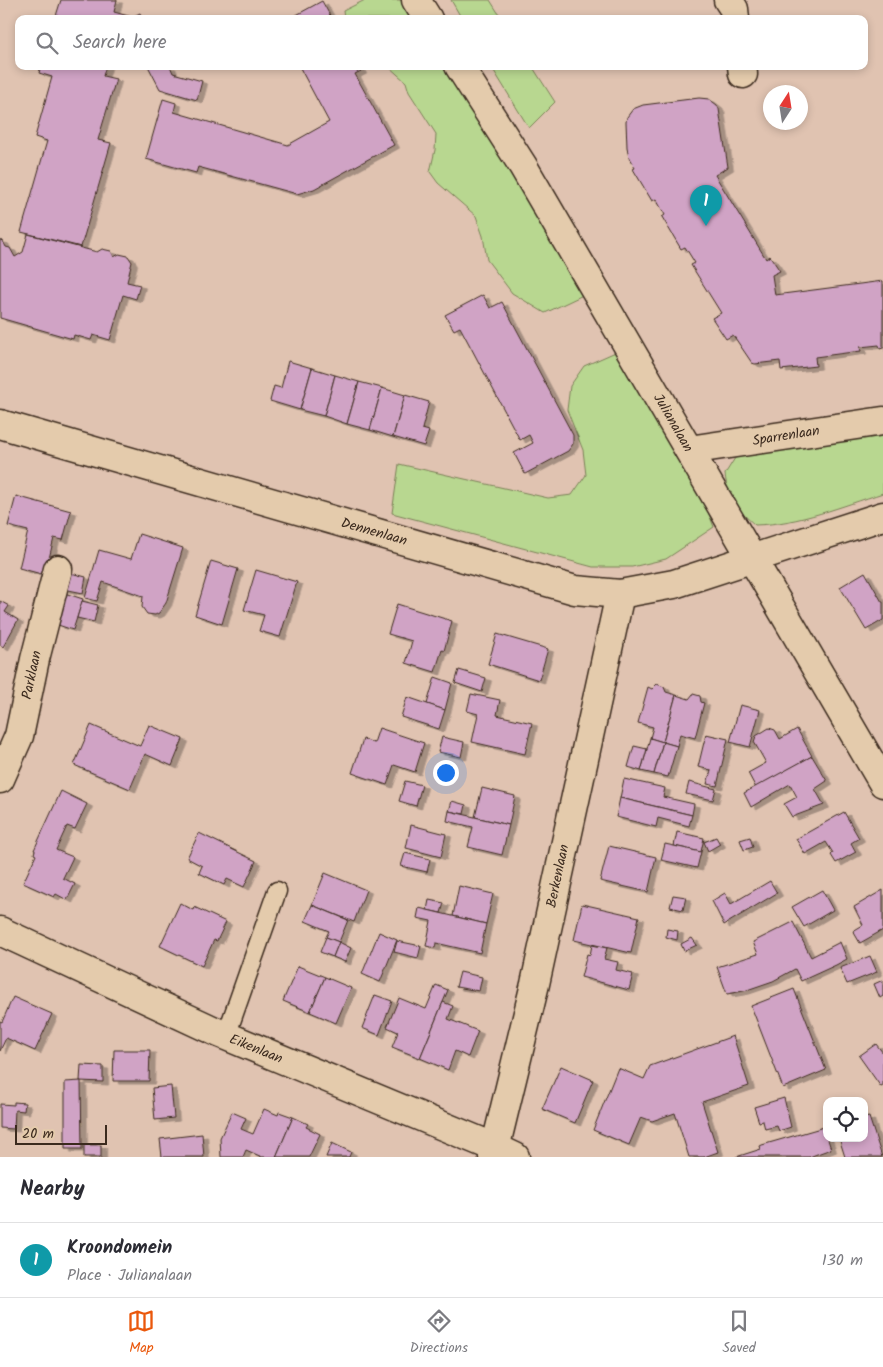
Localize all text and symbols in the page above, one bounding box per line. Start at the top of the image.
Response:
search box [15,15,868,70]
text: Search here [73,28,167,58]
icon: search [33,29,61,57]
north arrow [763,85,808,130]
pin: 1 [690,185,722,226]
street label: Julianalaan [647,389,699,457]
street label: Sparrenlaan [751,420,821,452]
street label: Dennenlaan [338,512,410,552]
street label: Parklaan [16,649,48,701]
your location [433,760,459,786]
street label: Berkenlaan [541,842,575,910]
street label: Eikenlaan [226,1028,286,1070]
map controls [823,1097,868,1142]
button: locate [823,1097,868,1142]
scale bar [15,1122,108,1145]
text: 20 m [22,1123,54,1145]
text: Nearby [20,1173,85,1206]
text: Kroondomein [67,1233,172,1263]
text: 1 [34,1248,38,1273]
text: 130 m [822,1248,863,1273]
text: Place · Julianalaan [67,1263,192,1288]
tab: Map [127,1307,155,1359]
tab: Directions [410,1307,468,1359]
tab: Saved [722,1307,756,1359]

